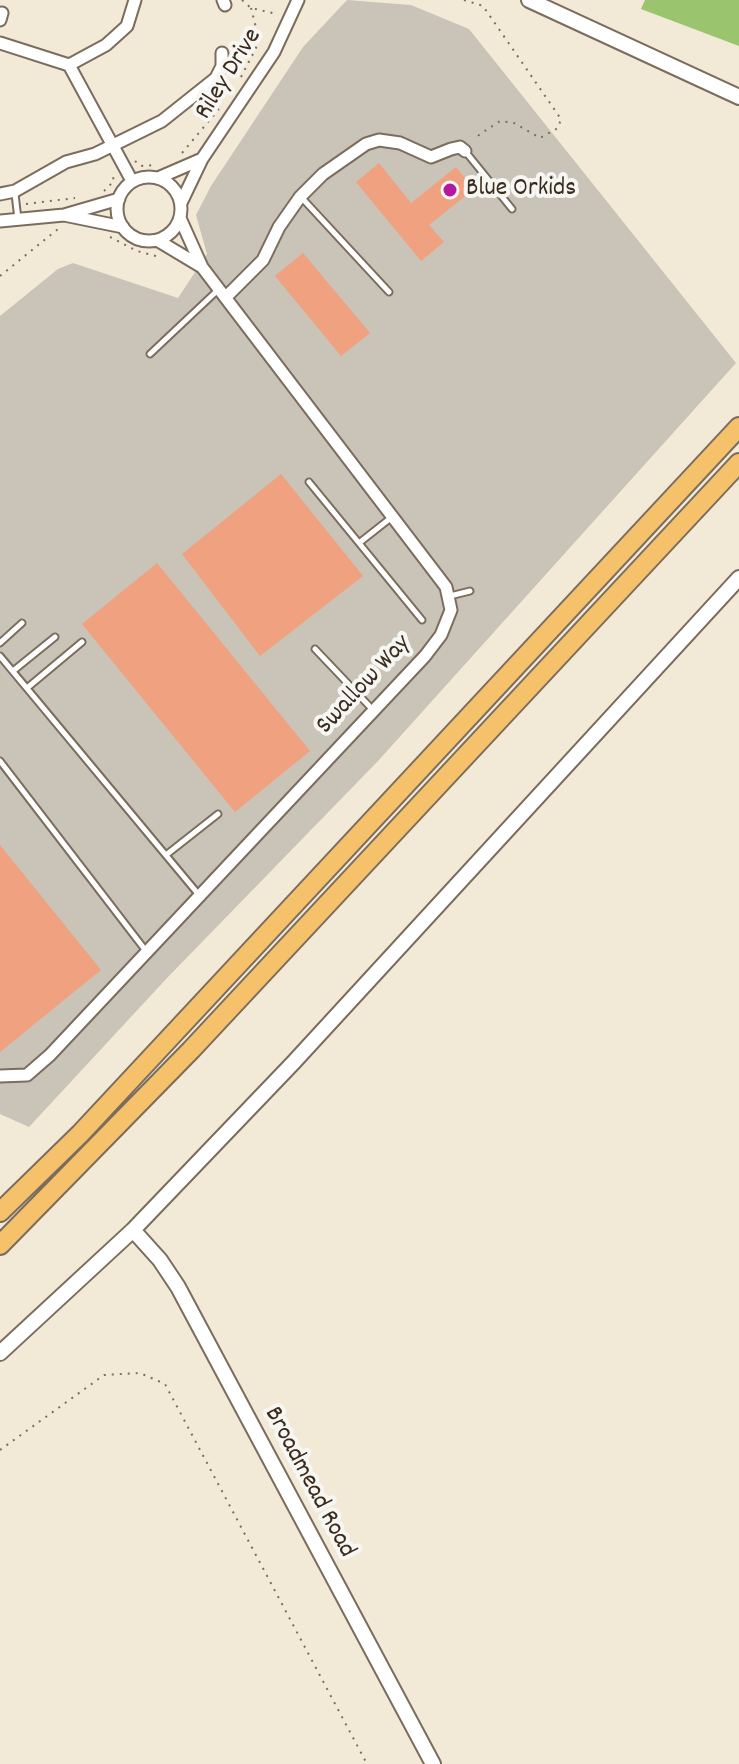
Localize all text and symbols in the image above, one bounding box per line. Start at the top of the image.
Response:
street label: Riley Drive [190,24,270,126]
place label: Blue Orkids [466,174,576,206]
marker: Blue Orkids [441,181,459,199]
street label: Swallow Way [311,630,419,742]
street label: Broadmead Road [255,1402,361,1564]

